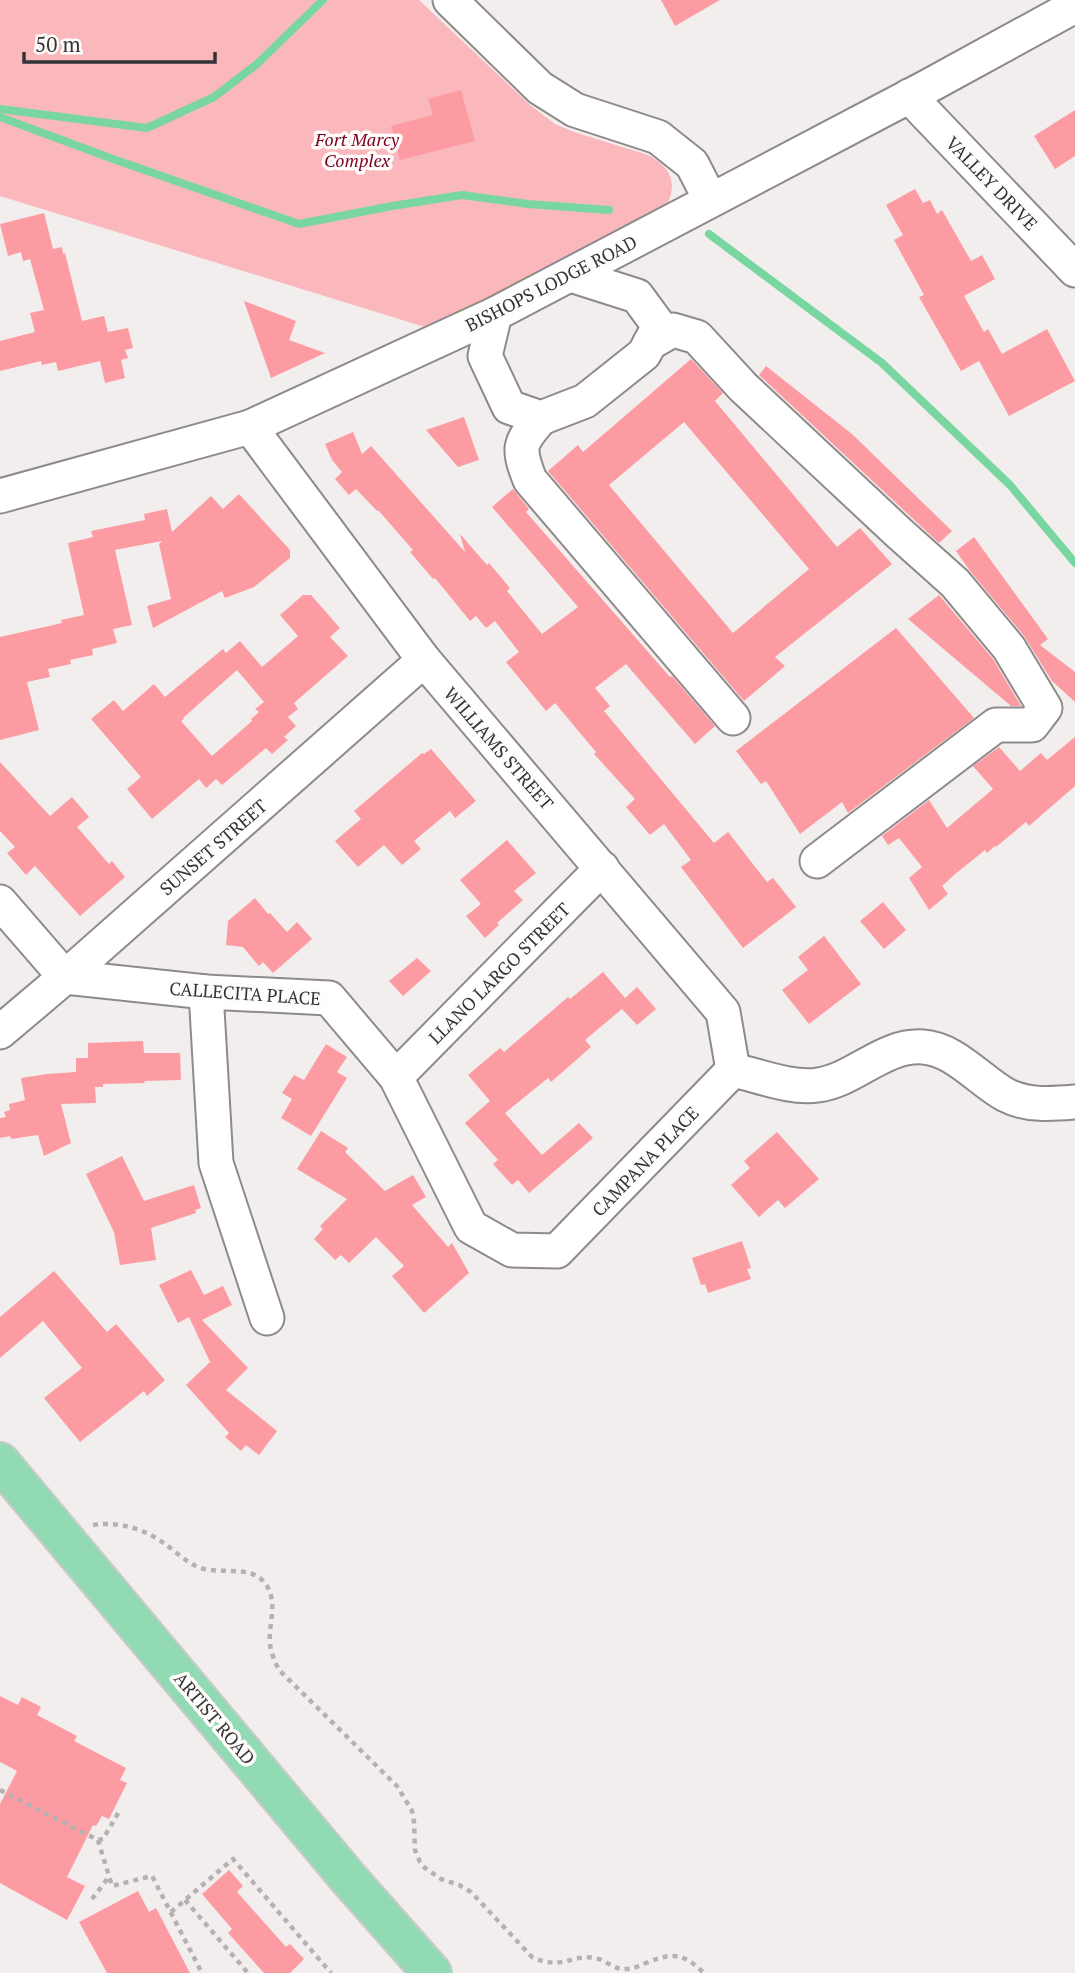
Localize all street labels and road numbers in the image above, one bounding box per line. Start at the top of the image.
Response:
street label: VALLEY DRIVE [941,131,1043,235]
street label: BISHOPS LODGE ROAD [461,229,641,337]
street label: WILLIAMS STREET [439,681,559,815]
street label: SUNSET STREET [154,794,272,900]
street label: LLANO LARGO STREET [423,897,575,1049]
street label: CALLECITA PLACE [169,976,321,1010]
street label: CAMPANA PLACE [586,1101,704,1221]
street label: ARTIST ROAD [169,1667,261,1769]

